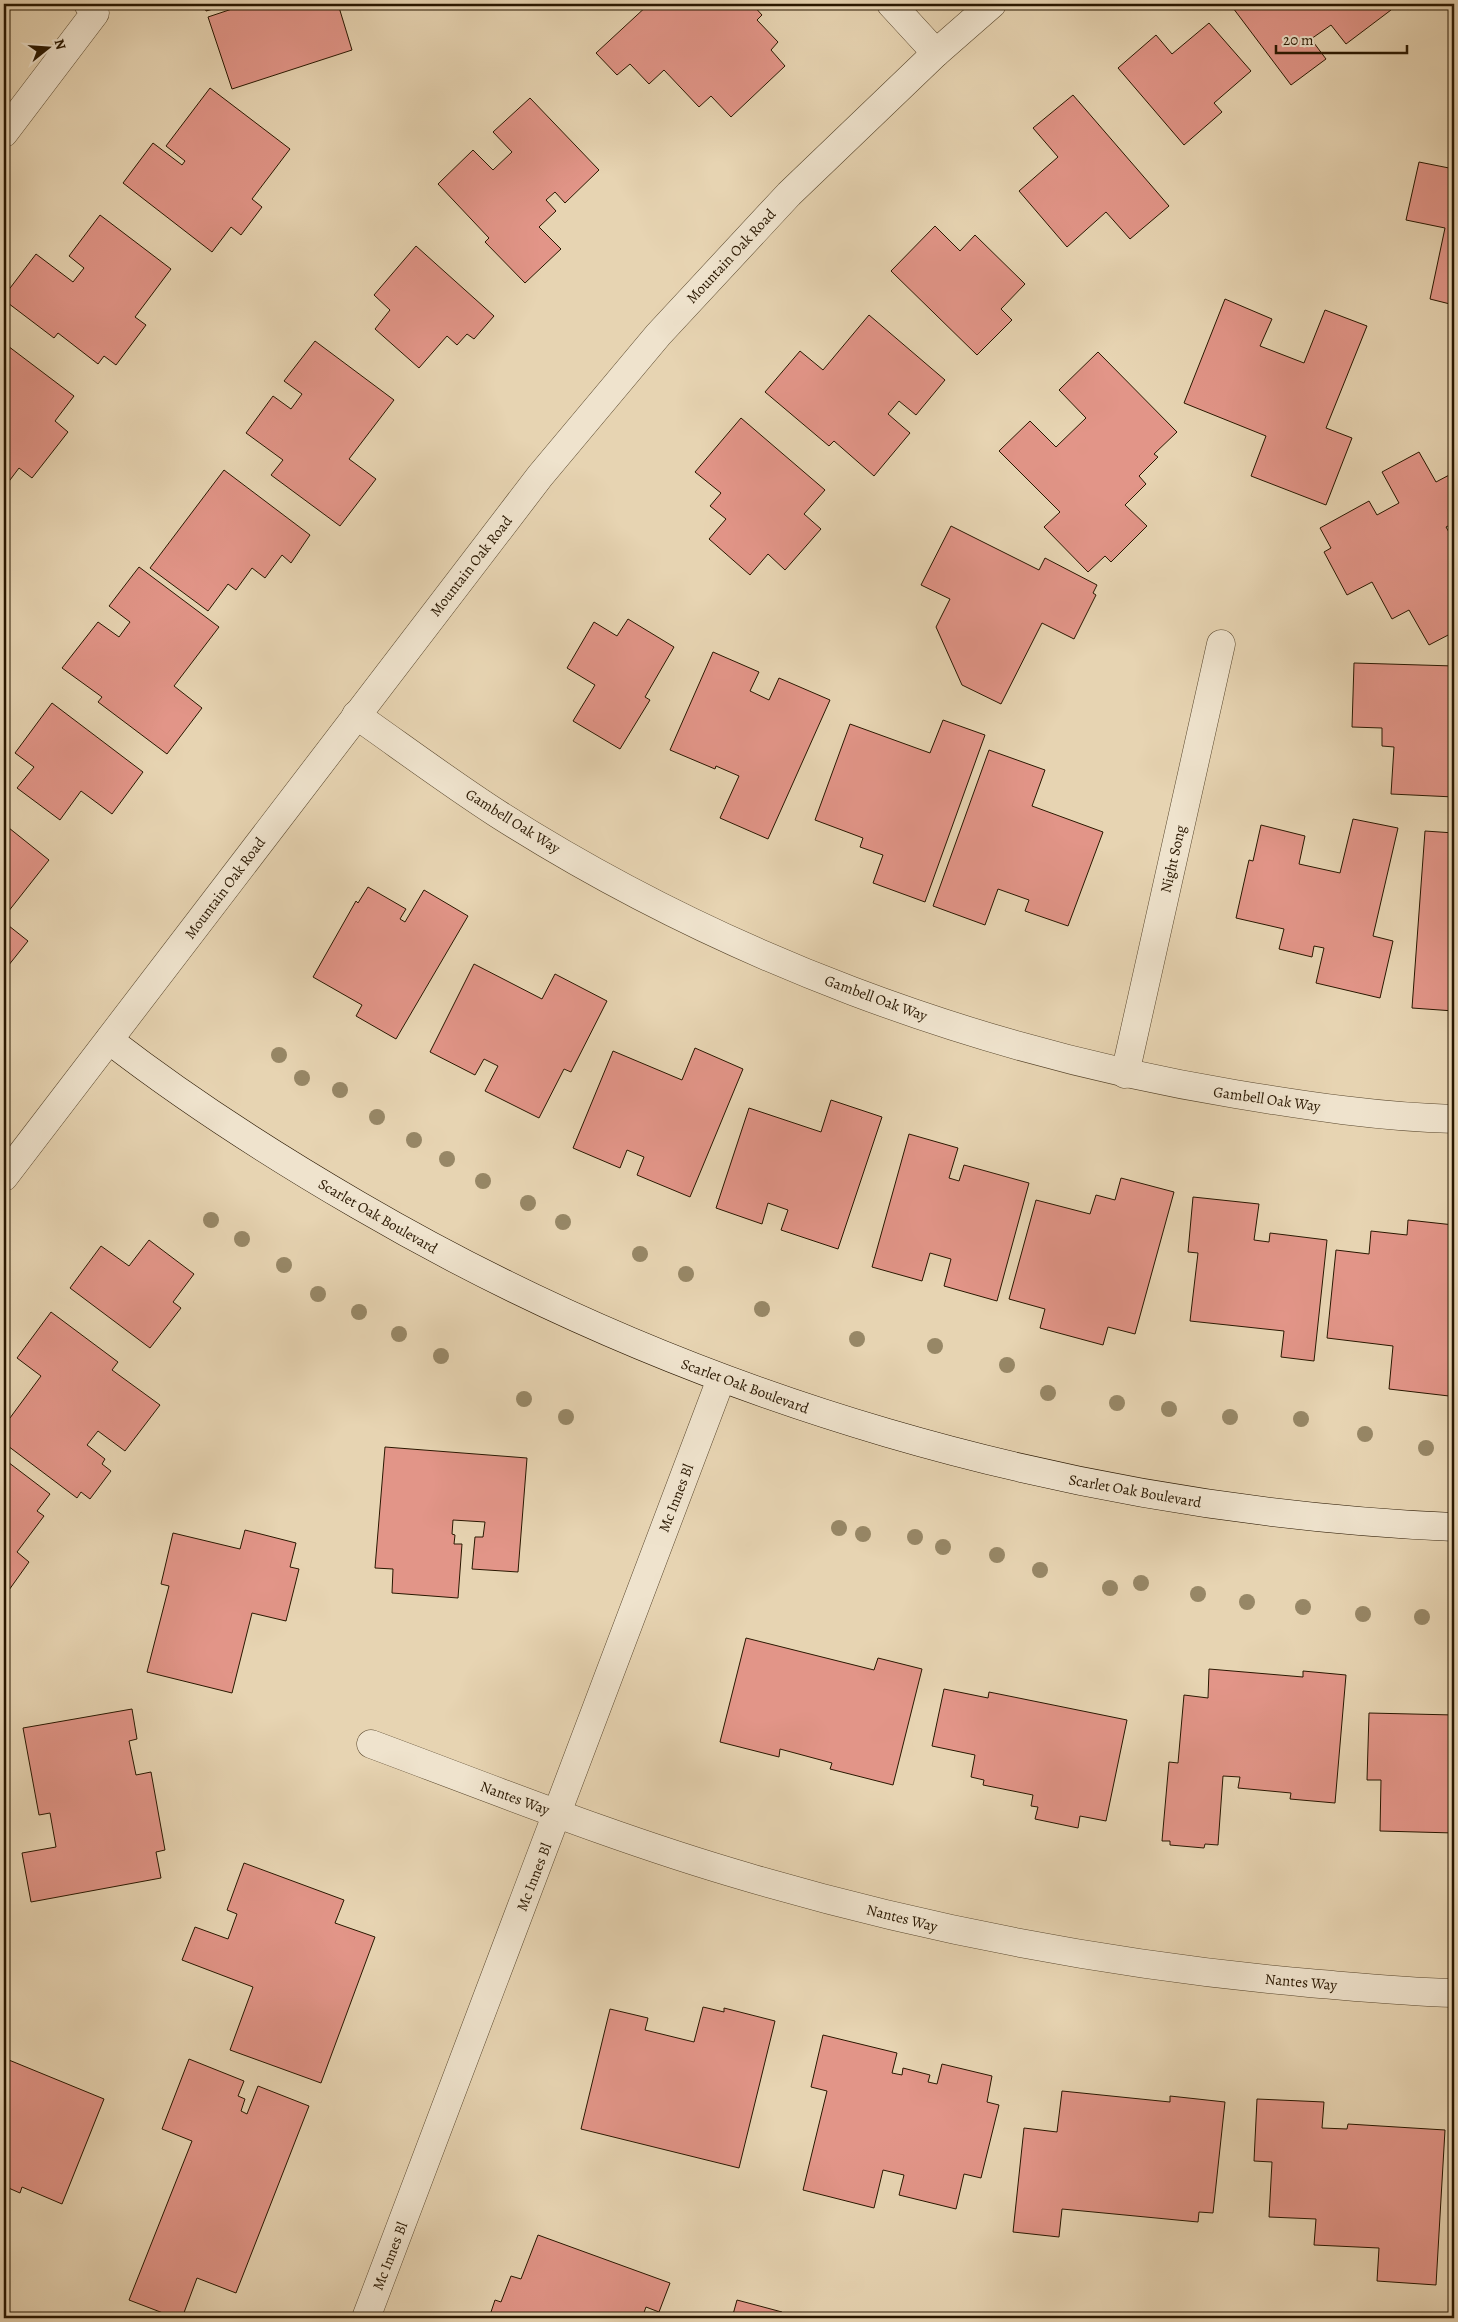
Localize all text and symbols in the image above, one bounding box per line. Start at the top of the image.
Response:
north arrow [22,22,72,72]
scale bar [1276,22,1407,54]
text: 20 m [1283,30,1314,50]
text: N [49,37,71,52]
street label: Mountain Oak Road [682,204,781,308]
street label: Mountain Oak Road [425,511,517,620]
street label: Gambell Oak Way [462,784,564,858]
street label: Night Song [1155,823,1191,895]
street label: Mountain Oak Road [180,832,270,943]
street label: Gambell Oak Way [822,970,930,1026]
street label: Gambell Oak Way [1212,1082,1322,1116]
street label: Scarlet Oak Boulevard [315,1174,442,1259]
street label: Scarlet Oak Boulevard [678,1354,813,1419]
street label: Mc Innes Bl [654,1461,698,1535]
street label: Scarlet Oak Boulevard [1067,1469,1204,1513]
street label: Nantes Way [477,1776,553,1820]
street label: Mc Innes Bl [512,1840,556,1914]
street label: Nantes Way [864,1900,940,1937]
street label: Nantes Way [1264,1969,1338,1995]
street label: Mc Innes Bl [368,2219,412,2293]

